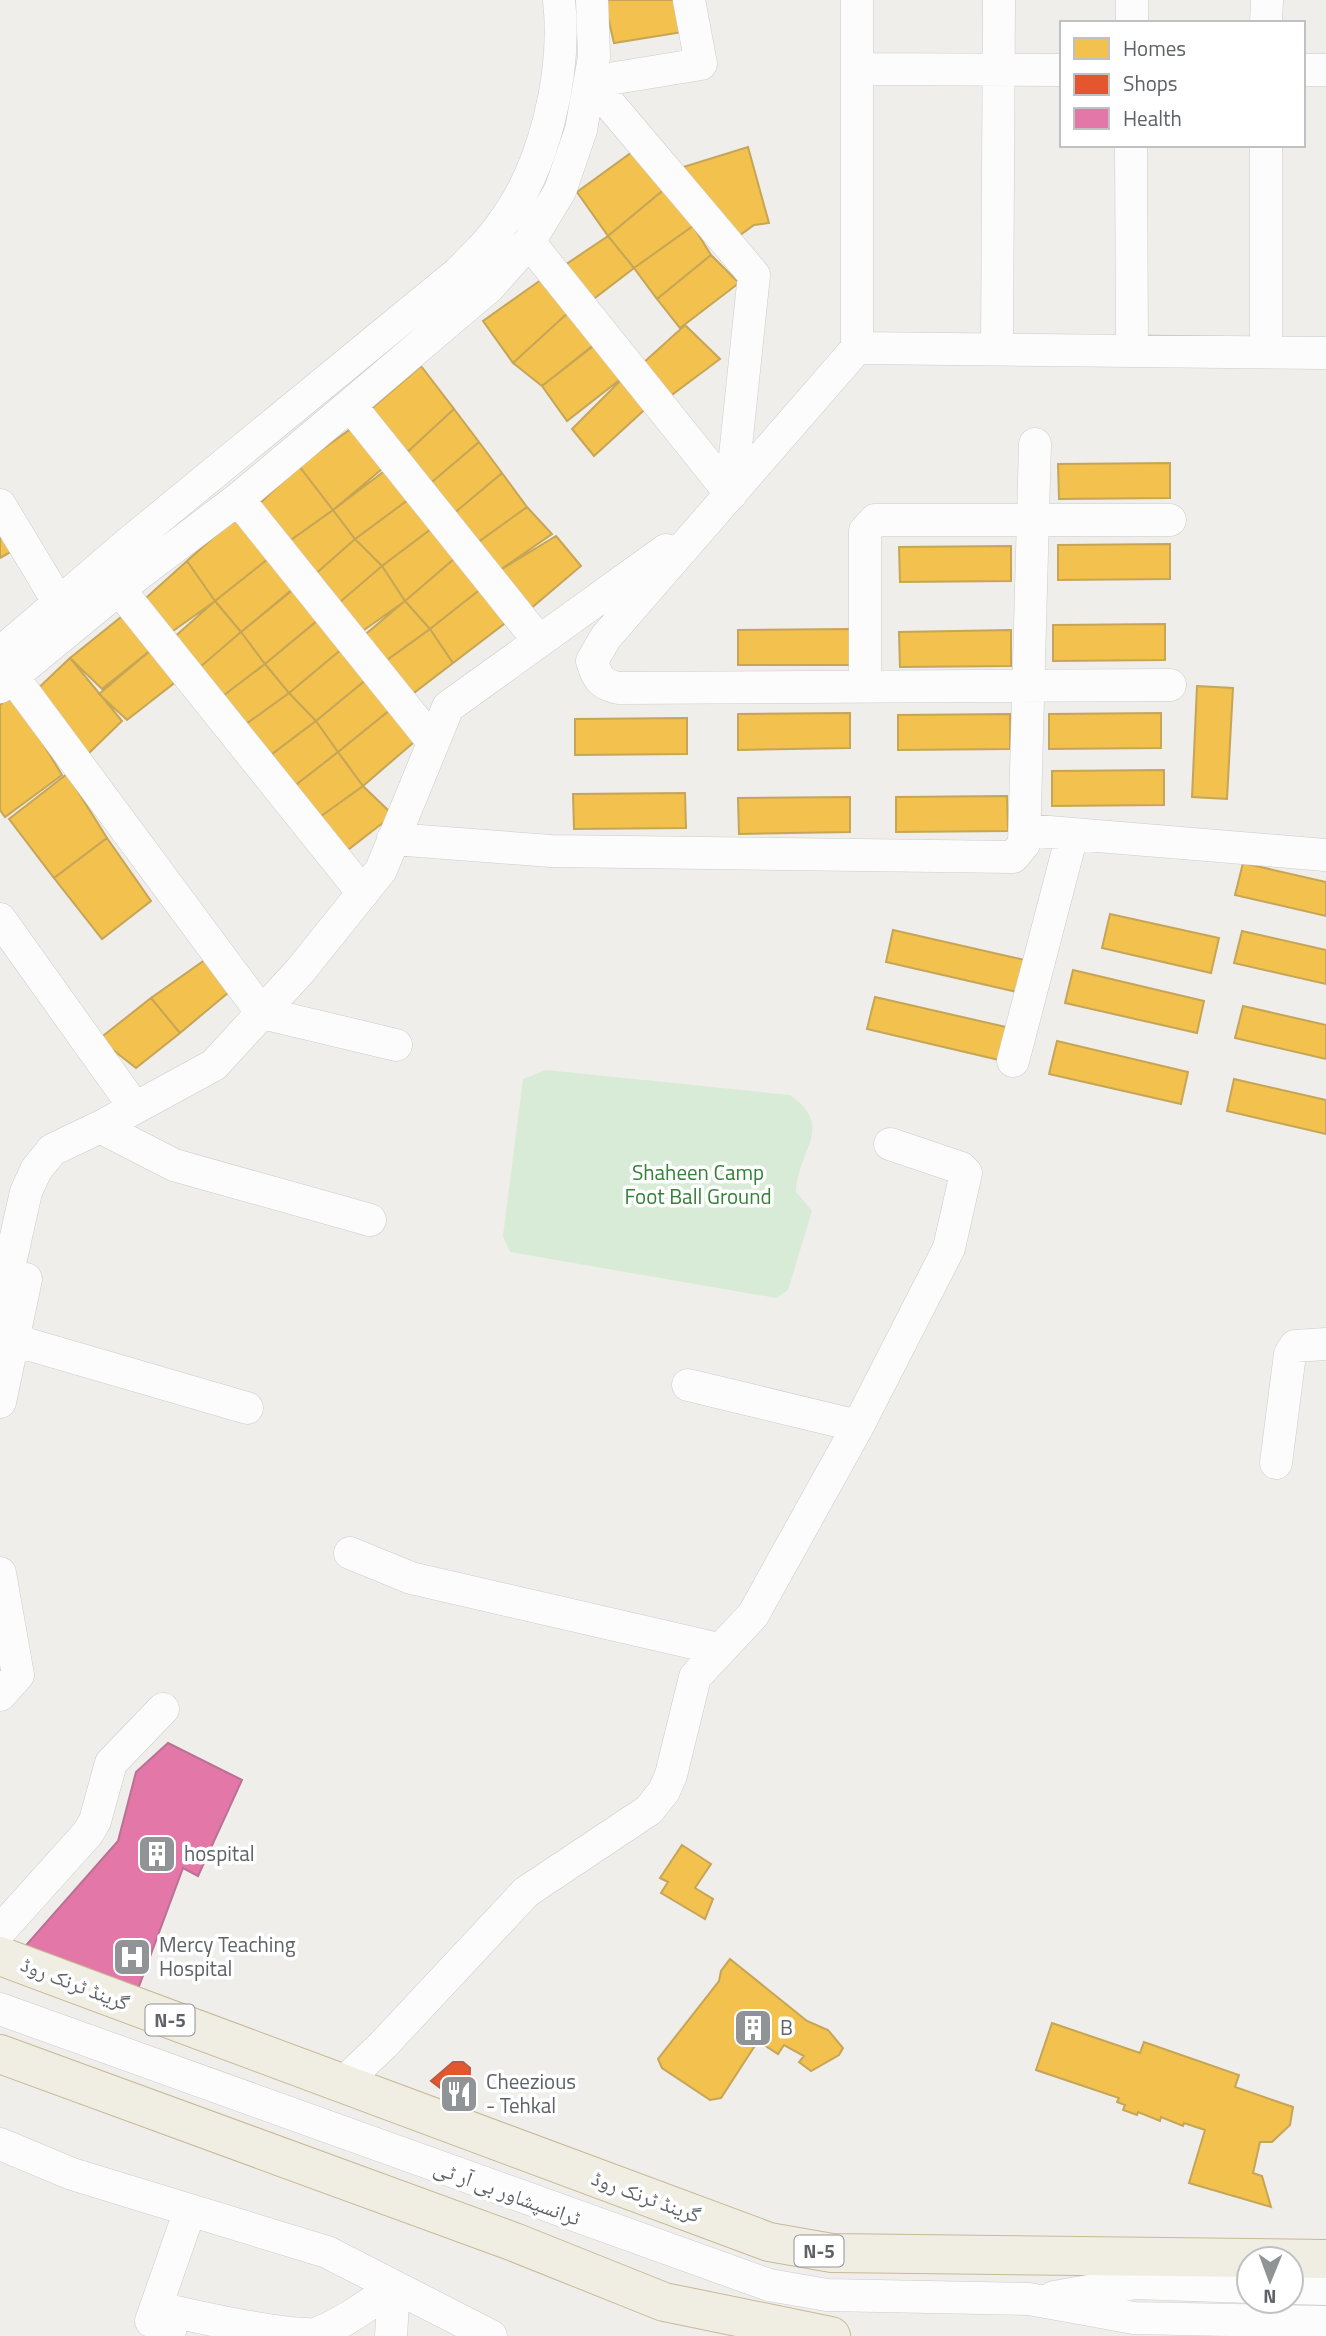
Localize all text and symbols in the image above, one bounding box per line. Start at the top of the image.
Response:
legend [1060,21,1305,147]
text: Homes [1123,32,1186,64]
text: Shops [1123,67,1178,99]
text: Health [1123,102,1182,134]
park label: Shaheen Camp Foot Ball Ground [624,1156,772,1212]
building icon: hospital [136,1833,178,1875]
place label: hospital [184,1837,255,1869]
place label: Mercy Teaching Hospital [159,1928,296,1984]
hospital icon: Mercy Teaching Hospital [111,1936,153,1978]
street label: گرینڈ ٹرنک روڈ [16,1948,135,2019]
road number: N-5 [146,2004,194,2036]
building icon: B [732,2007,774,2049]
place label: B [780,2011,793,2043]
place label: Cheezious - Tehkal [486,2065,576,2121]
restaurant icon: Cheezious - Tehkal [438,2073,480,2115]
street label: ٹرانسپشاور بی آر ٹی [430,2151,585,2233]
street label: گرینڈ ٹرنک روڈ [587,2162,706,2231]
road number: N-5 [794,2236,844,2266]
north arrow [1235,2245,1305,2315]
text: N [1263,2283,1277,2312]

